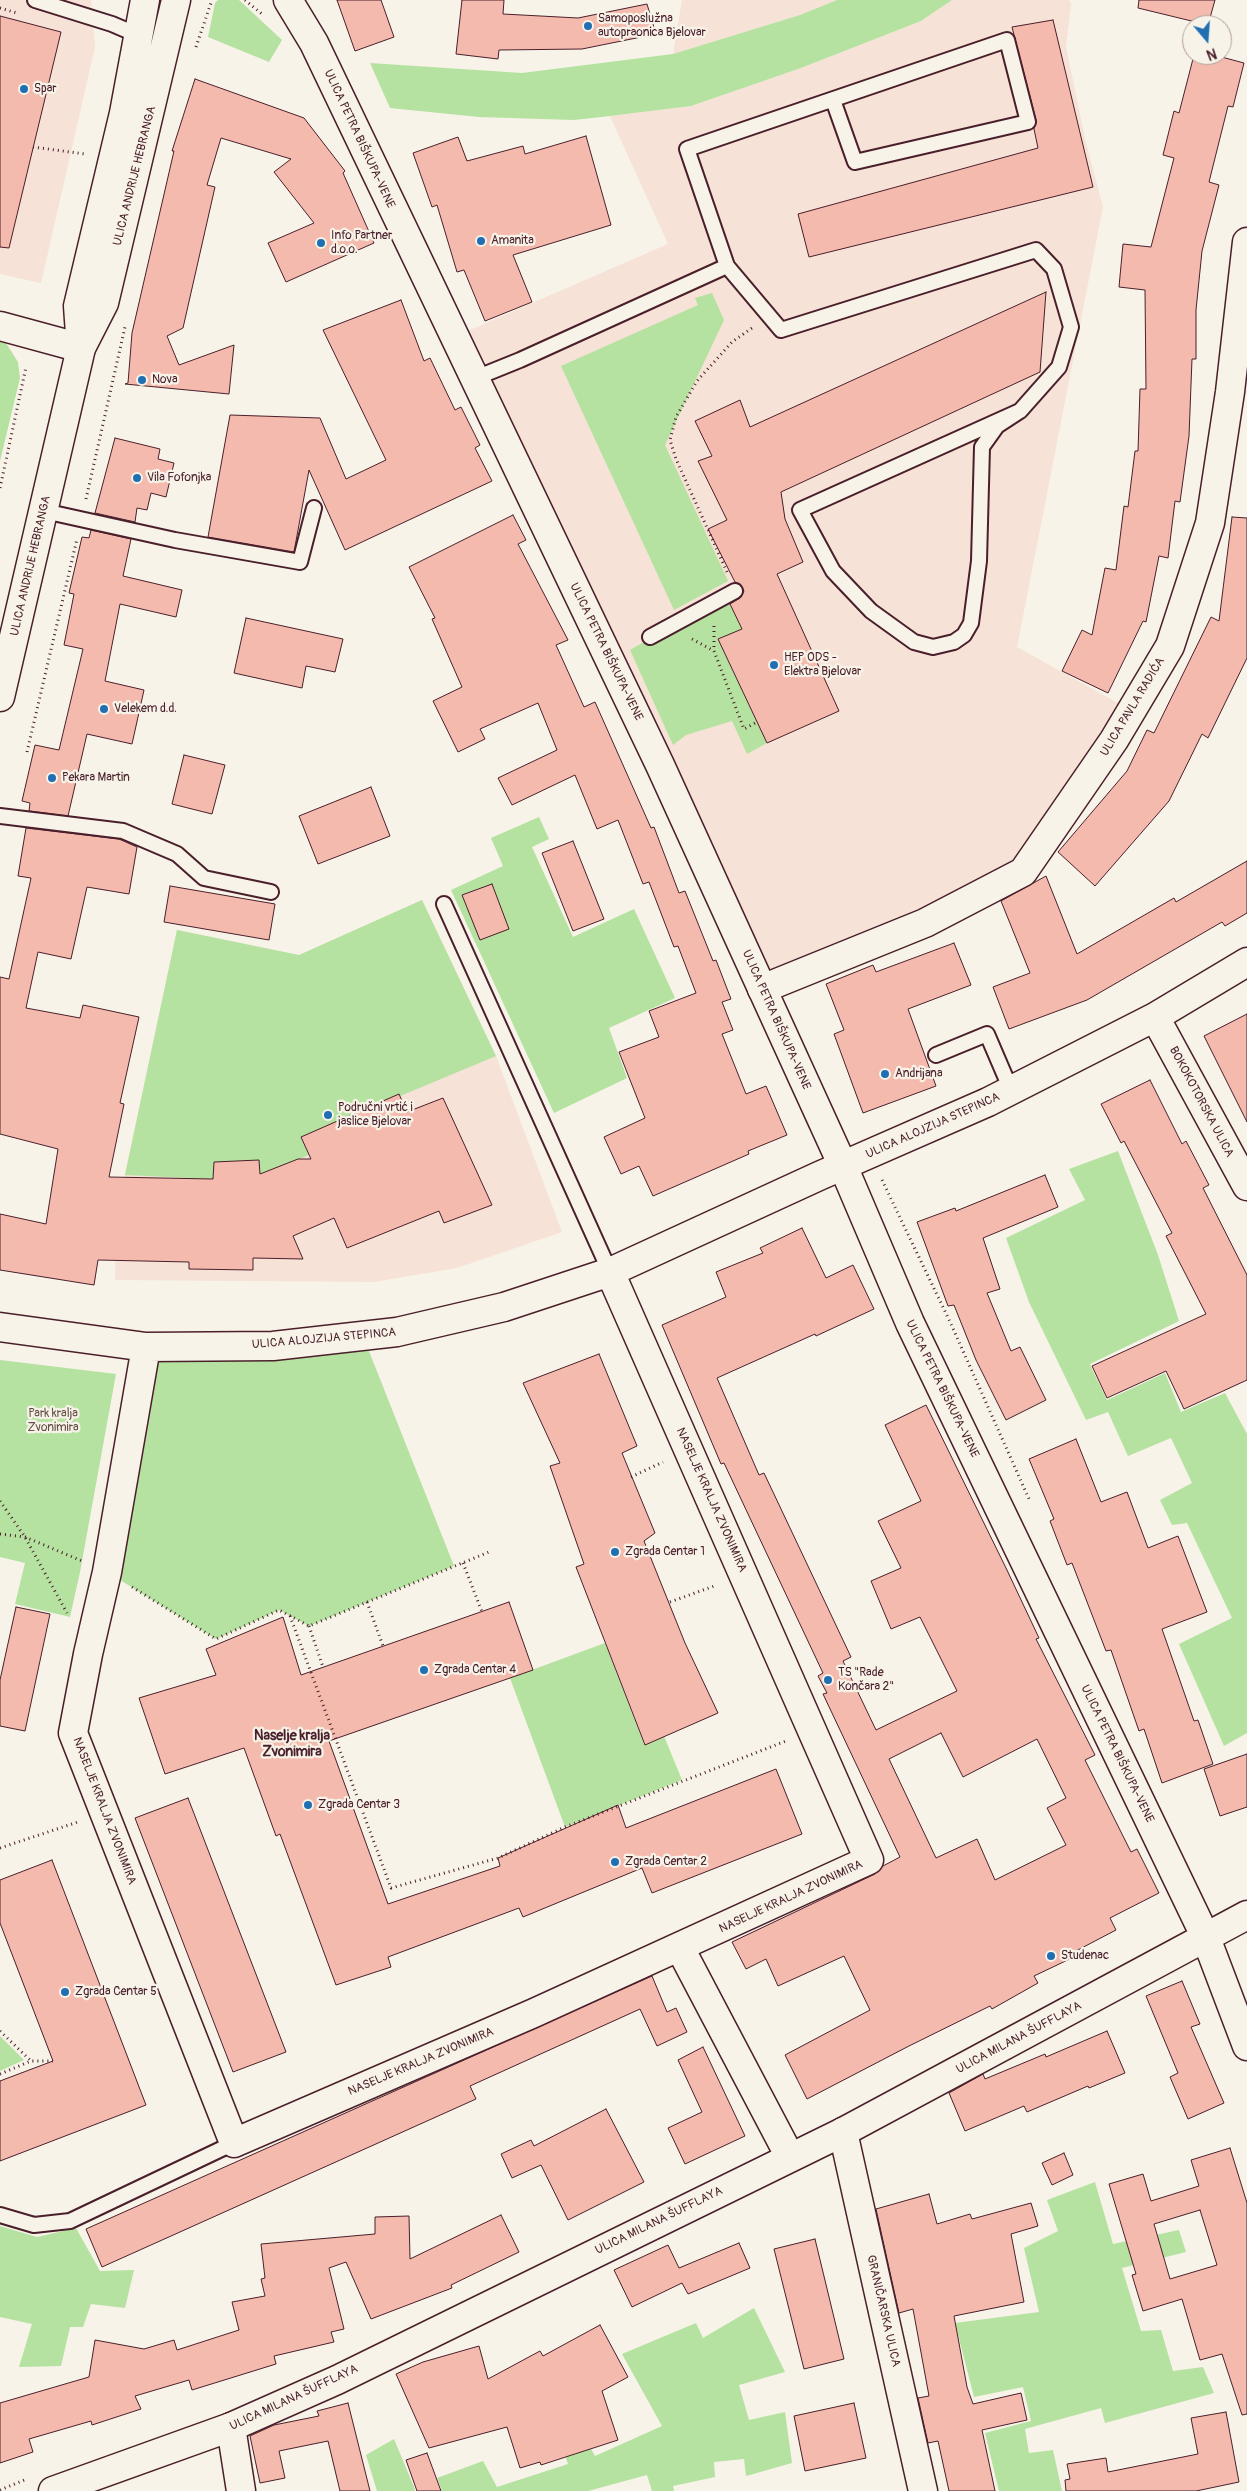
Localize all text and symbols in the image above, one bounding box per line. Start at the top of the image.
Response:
place label: Samoposlužna autopraonica Bjelovar [598,12,706,40]
north arrow [1182,15,1232,65]
marker: Samoposlužna autopraonica Bjelovar [582,20,594,32]
text: N [1204,44,1219,63]
street label: ULICA PETRA BIŠKUPA-VENE [320,67,398,211]
place label: Spar [34,82,57,96]
marker: Spar [18,83,30,95]
street label: ULICA ANDRIJE HEBRANGA [111,105,159,247]
place label: Info Partner d.o.o. [331,229,392,257]
place label: Amanita [491,234,534,248]
marker: Amanita [475,235,487,247]
marker: Info Partner d.o.o. [315,237,327,249]
place label: Nova [152,373,178,387]
marker: Nova [136,374,148,386]
place label: Vila Fofonjka [147,471,211,485]
marker: Vila Fofonjka [131,472,143,484]
street label: ULICA ANDRIJE HEBRANGA [8,494,54,638]
street label: ULICA PETRA BIŠKUPA-VENE [566,581,646,723]
place label: HEP ODS - Elektra Bjelovar [784,651,861,679]
street label: ULICA PAVLA RADIĆA [1098,655,1168,759]
marker: HEP ODS - Elektra Bjelovar [768,659,780,671]
place label: Velekem d.d. [114,702,177,716]
marker: Velekem d.d. [98,703,110,715]
place label: Pekara Martin [62,771,130,785]
marker: Pekara Martin [46,772,58,784]
street label: ULICA PETRA BIŠKUPA-VENE [739,948,813,1092]
street label: BOKOKOTORSKA ULICA [1166,1044,1236,1160]
place label: Andrijana [895,1067,942,1081]
marker: Andrijana [879,1068,891,1080]
street label: ULICA ALOJZIJA STEPINCA [864,1090,1002,1162]
place label: Područni vrtić i jaslice Bjelovar [338,1101,413,1129]
marker: Područni vrtić i jaslice Bjelovar [322,1109,334,1121]
street label: ULICA PETRA BIŠKUPA-VENE [902,1318,982,1460]
street label: ULICA ALOJZIJA STEPINCA [251,1326,397,1352]
park label: Park kralja Zvonimira [27,1407,79,1435]
street label: NASELJE KRALJA ZVONIMIRA [673,1426,749,1574]
place label: Zgrada Centar 1 [625,1545,705,1559]
marker: Zgrada Centar 1 [609,1546,621,1558]
place label: Zgrada Centar 4 [434,1663,516,1677]
marker: Zgrada Centar 4 [418,1664,430,1676]
place label: TS "Rade Končara 2" [838,1666,894,1694]
marker: TS "Rade Končara 2" [822,1674,834,1686]
street label: ULICA PETRA BIŠKUPA-VENE [1077,1683,1157,1825]
district label: Naselje kralja Zvonimira [254,1728,330,1760]
street label: NASELJE KRALJA ZVONIMIRA [69,1735,139,1887]
place label: Zgrada Centar 3 [318,1798,400,1812]
marker: Zgrada Centar 3 [302,1799,314,1811]
place label: Zgrada Centar 2 [625,1855,707,1869]
marker: Zgrada Centar 2 [609,1856,621,1868]
street label: NASELJE KRALJA ZVONIMIRA [717,1857,865,1937]
place label: Studenac [1061,1949,1109,1963]
marker: Studenac [1045,1950,1057,1962]
place label: Zgrada Centar 5 [75,1985,157,1999]
marker: Zgrada Centar 5 [59,1986,71,1998]
street label: ULICA MILANA ŠUFFLAYA [954,1999,1084,2077]
street label: NASELJE KRALJA ZVONIMIRA [346,2025,496,2099]
street label: ULICA MILANA ŠUFFLAYA [593,2184,725,2258]
street label: GRANIČARSKA ULICA [863,2254,903,2368]
street label: ULICA MILANA ŠUFFLAYA [228,2362,360,2434]

